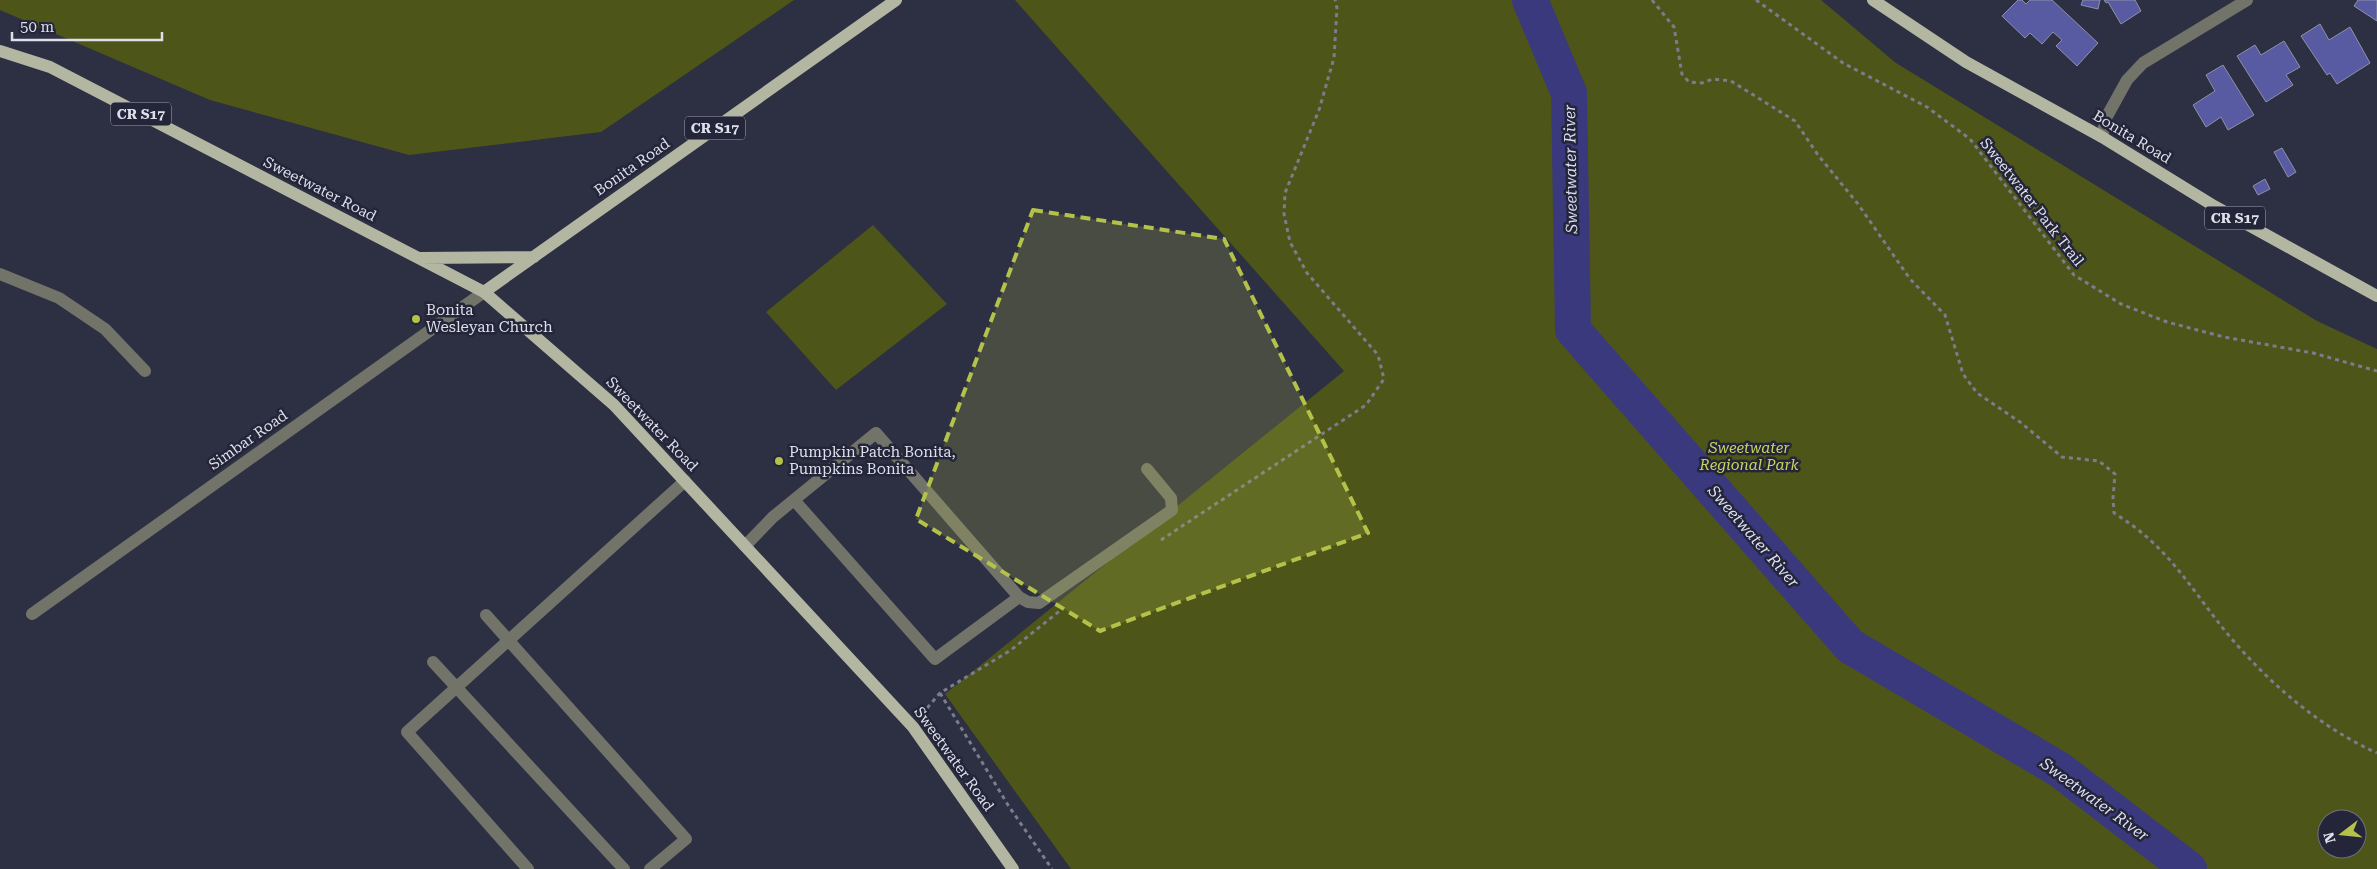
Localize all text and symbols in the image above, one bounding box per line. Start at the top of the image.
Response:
scale bar [12,10,162,42]
text: 50 m [20,18,55,36]
road number: CR S17 [111,102,171,126]
water label: Sweetwater River [1560,104,1581,235]
street label: Bonita Road [2090,107,2175,168]
road number: CR S17 [685,116,745,140]
street label: Bonita Road [591,134,674,200]
street label: Sweetwater Park Trail [1976,134,2088,270]
street label: Sweetwater Road [260,153,380,225]
road number: CR S17 [2205,207,2265,230]
place label: Bonita Wesleyan Church [426,301,553,336]
marker: Bonita Wesleyan Church [410,313,422,325]
street label: Sweetwater Road [602,373,702,475]
street label: Simbar Road [205,406,291,474]
park label: Sweetwater Regional Park [1698,439,1799,474]
place label: Pumpkin Patch Bonita, Pumpkins Bonita [789,443,956,478]
marker: Pumpkin Patch Bonita, Pumpkins Bonita [773,455,785,467]
water label: Sweetwater River [1703,481,1803,592]
street label: Sweetwater Road [910,703,998,815]
water label: Sweetwater River [2036,753,2153,845]
north arrow [2317,809,2367,859]
text: N [2320,830,2339,845]

